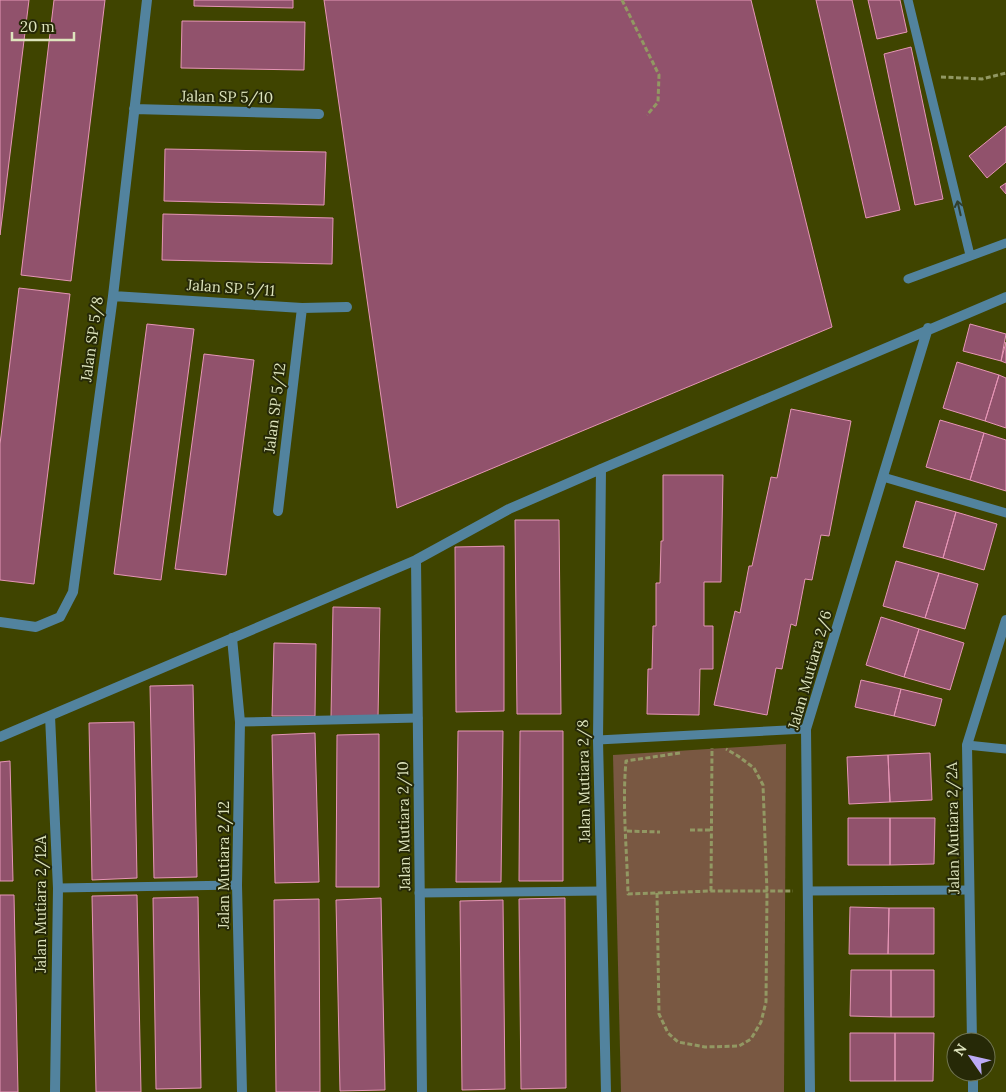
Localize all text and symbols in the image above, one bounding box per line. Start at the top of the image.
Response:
scale bar [12,10,75,42]
text: 20 m [20,17,55,36]
street label: Jalan SP 5/10 [180,86,273,108]
one-way arrow [954,200,963,216]
street label: Jalan SP 5/11 [185,275,276,301]
street label: Jalan SP 5/8 [76,295,108,384]
street label: Jalan SP 5/12 [259,362,290,455]
street label: Jalan Mutiara 2/6 [783,608,837,733]
street label: Jalan Mutiara 2/8 [573,719,595,844]
street label: Jalan Mutiara 2/10 [393,761,415,892]
street label: Jalan Mutiara 2/2A [942,761,964,895]
street label: Jalan Mutiara 2/12 [214,801,234,930]
street label: Jalan Mutiara 2/12A [31,835,51,974]
north arrow [946,1032,996,1082]
text: N [950,1040,971,1059]

